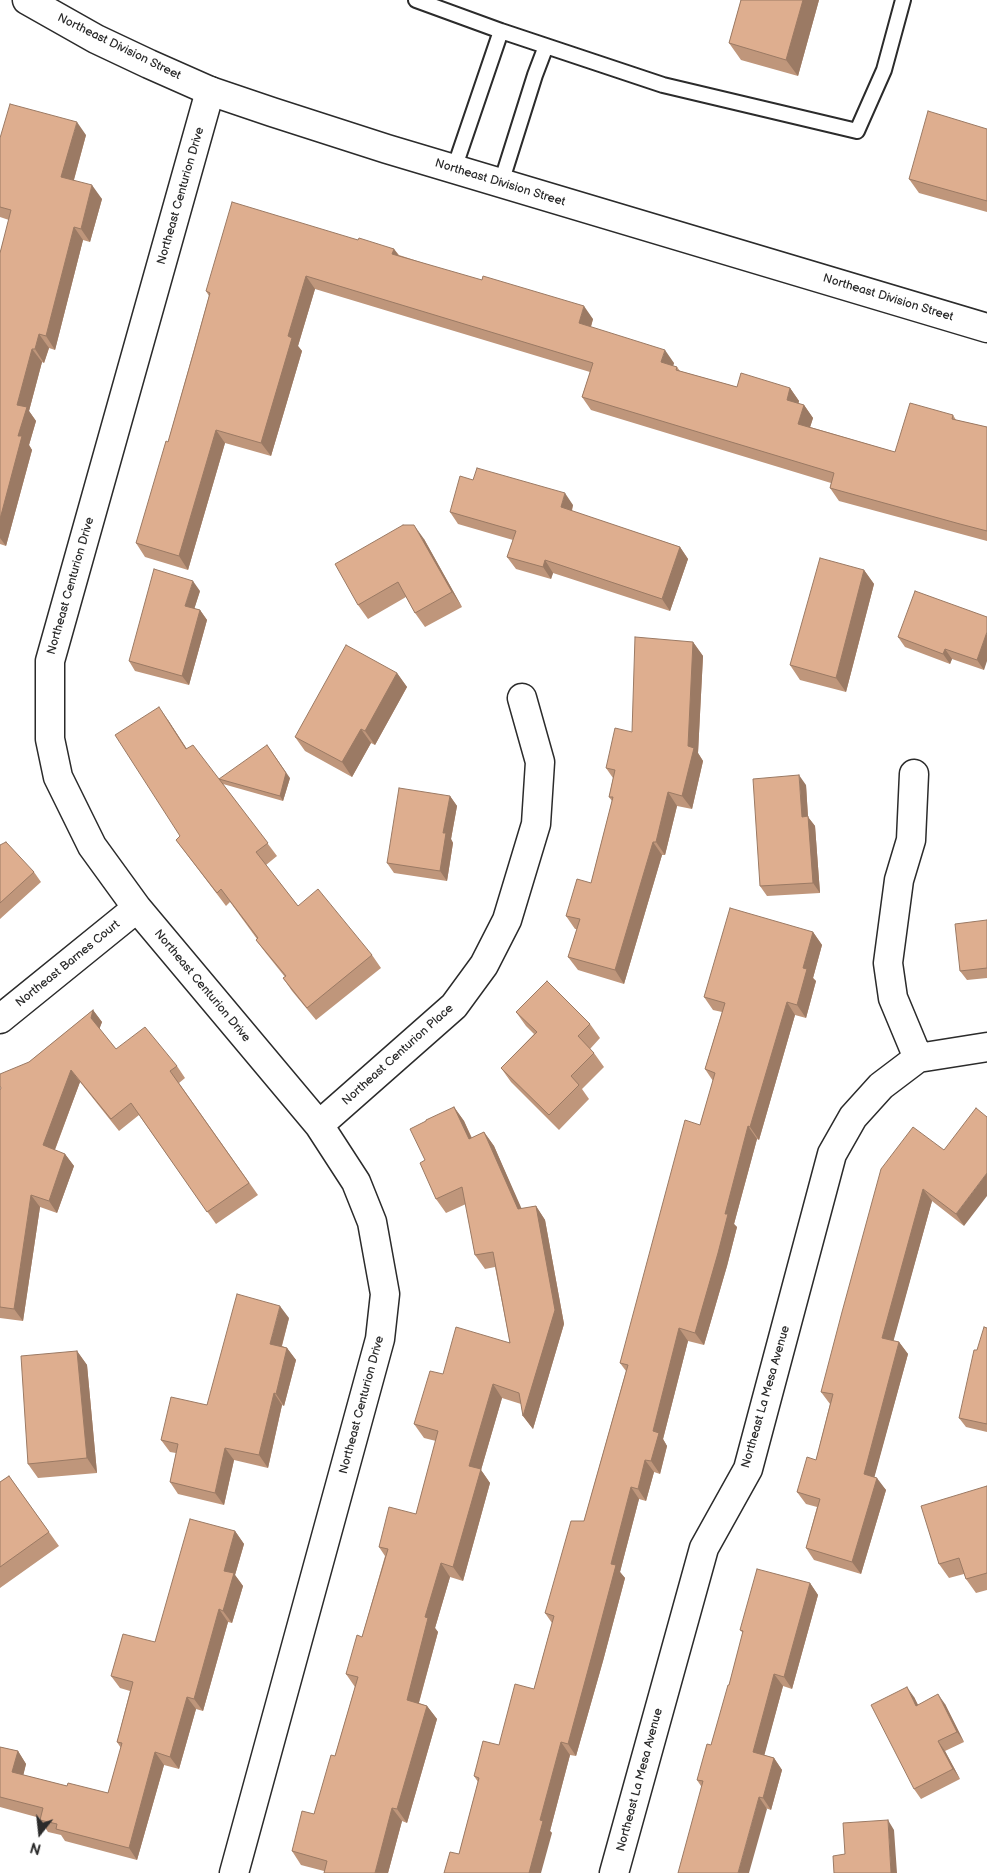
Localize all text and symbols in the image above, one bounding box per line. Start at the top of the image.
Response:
street label: Northeast Division Street [55,11,183,83]
street label: Northeast Centurion Drive [154,126,208,266]
street label: Northeast Division Street [433,156,567,210]
street label: Northeast Division Street [821,271,955,325]
street label: Northeast Centurion Drive [44,516,98,656]
street label: Northeast Barnes Court [13,918,123,1010]
street label: Northeast Centurion Drive [151,927,253,1045]
street label: Northeast Centurion Place [339,1001,457,1109]
street label: Northeast La Mesa Avenue [739,1324,793,1470]
street label: Northeast Centurion Drive [337,1334,387,1476]
street label: Northeast La Mesa Avenue [614,1707,666,1853]
north arrow [15,1808,65,1858]
text: N [28,1838,43,1858]

